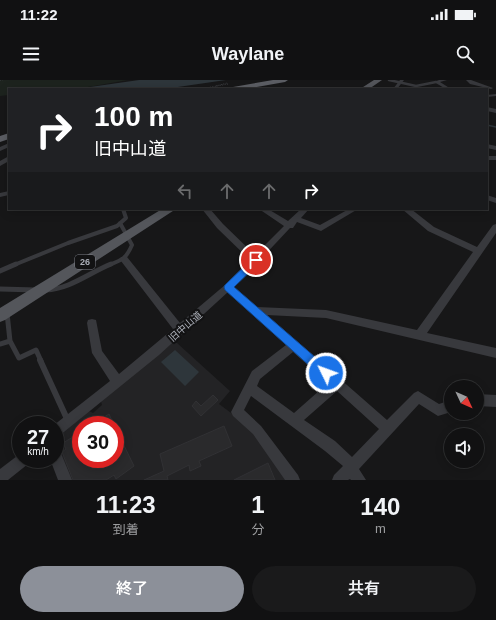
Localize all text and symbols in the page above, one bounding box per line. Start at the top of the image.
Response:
text: 11:22 [20,6,58,23]
icon: menu [20,43,42,65]
icon: search [454,43,476,65]
text: Waylane [212,44,284,64]
text: 100 m [94,101,173,132]
icon: right [28,104,80,156]
text: 旧中山道 [94,139,166,159]
icon: left [174,180,196,202]
icon: ahead [216,180,238,202]
icon: ahead [258,180,280,202]
icon: right [300,180,322,202]
pin [239,243,273,277]
icon: arrive [245,249,267,271]
road number: 26 [75,255,95,269]
street label: 旧中山道 [167,309,204,344]
position arrow [305,352,347,394]
north arrow [444,380,484,420]
map controls [444,380,484,468]
speed limit sign: 30 [72,416,124,468]
text: 27 [27,426,49,448]
button: sound [444,428,484,468]
text: km/h [27,446,49,457]
text: 11:23 [96,491,156,518]
text: 1 [251,491,265,518]
text: 140 [360,493,400,520]
text: m [375,521,386,536]
text: 到着 [113,522,139,537]
text: 分 [251,522,265,537]
button: 終了 [20,566,244,612]
button: 共有 [252,566,476,612]

